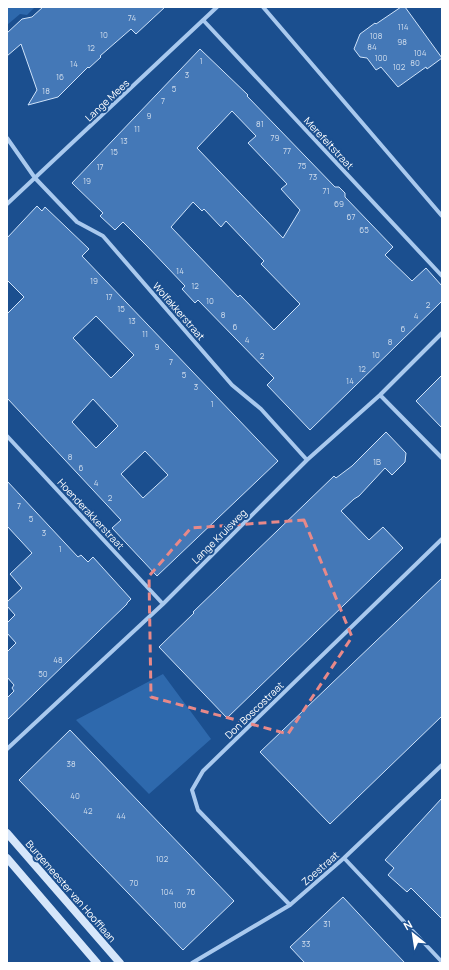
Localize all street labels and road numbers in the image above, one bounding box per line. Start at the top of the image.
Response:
street label: Lange Mees [82,76,132,124]
street label: Merefeltstraat [301,114,357,172]
street label: Wolfakkerstraat [150,279,208,343]
street label: Hoenderakkerstraat [55,476,127,552]
street label: Lange Kruisweg [188,505,250,567]
street label: Don Boscostraat [221,678,287,742]
street label: Burgemeester van Hoofflaan [23,837,119,945]
street label: Zoestraat [298,848,342,888]

